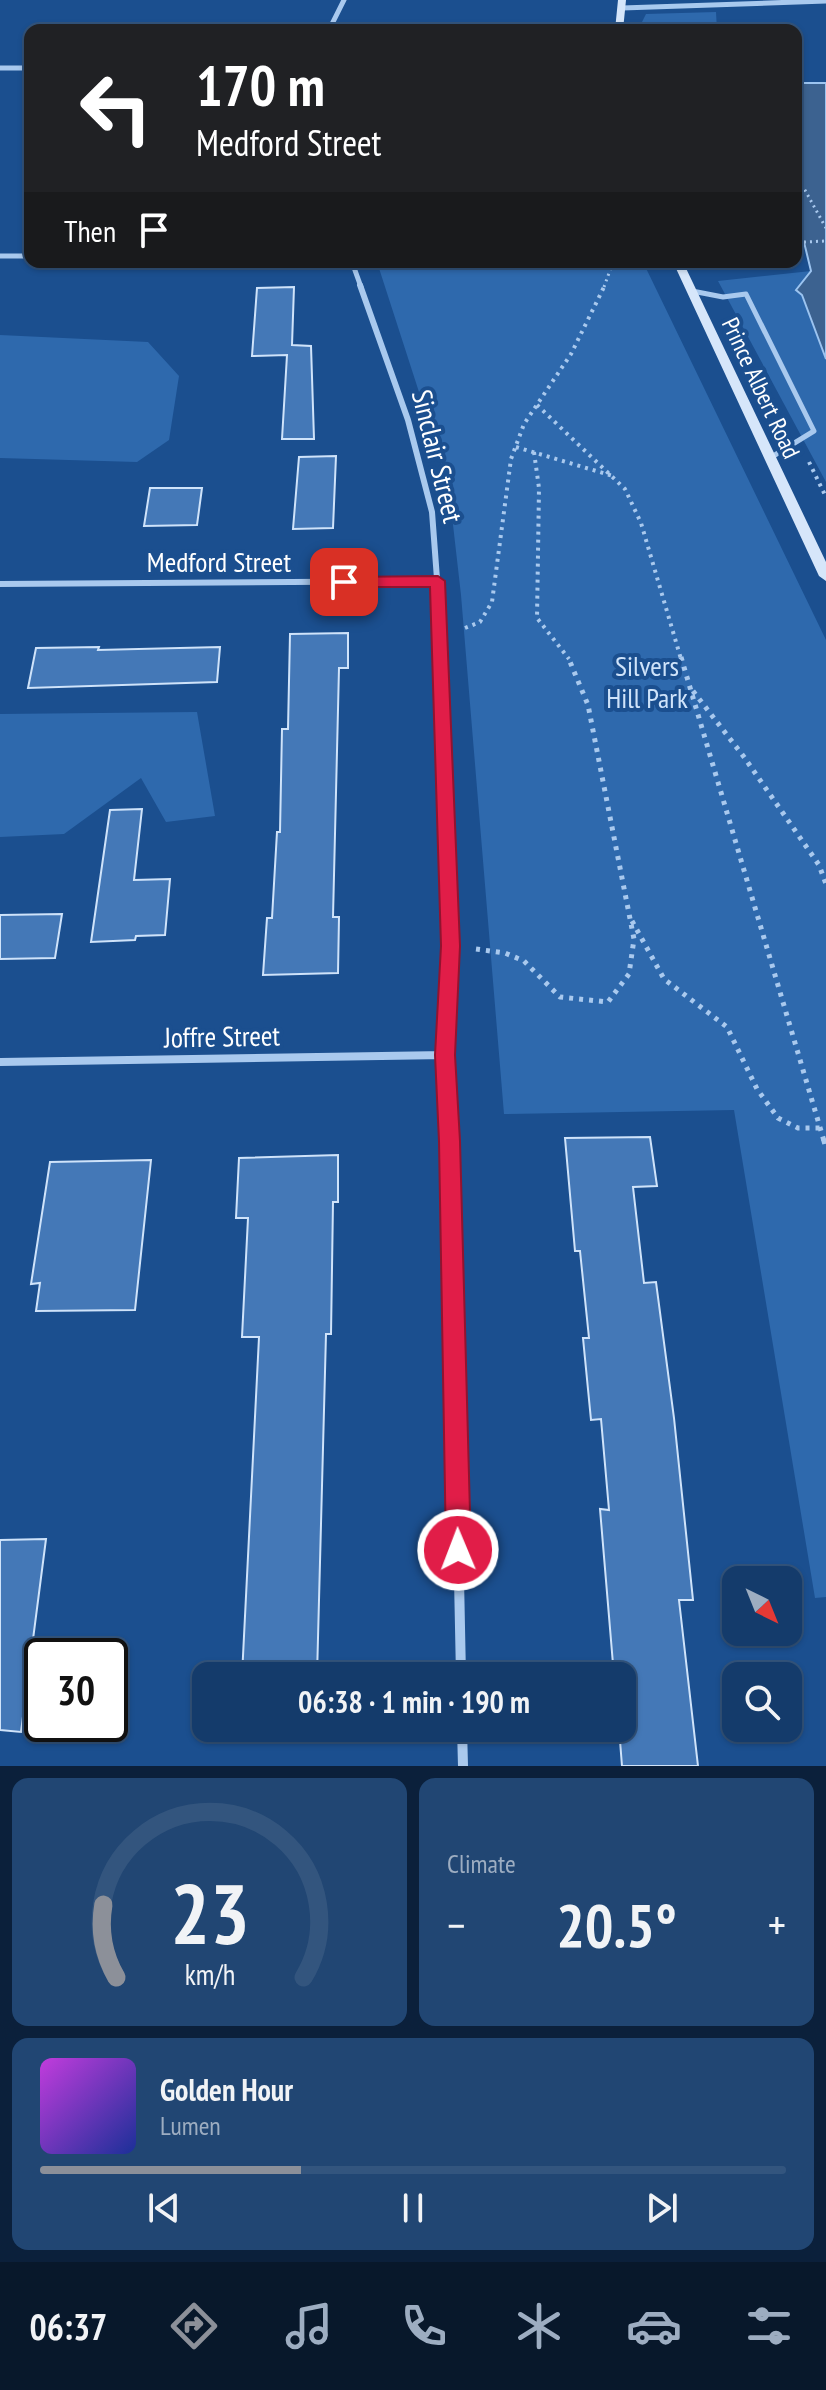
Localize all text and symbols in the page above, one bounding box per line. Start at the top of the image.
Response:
text: 170 m [196,49,325,121]
icon: left [64,56,168,160]
text: Medford Street [196,119,382,166]
icon: arrive [132,208,176,252]
text: Then [64,211,116,250]
street label: Prince Albert Road [715,313,807,463]
street label: Sinclair Street [404,386,472,527]
street label: Medford Street [147,543,291,580]
pin [310,548,378,616]
icon: arrive [322,560,366,604]
park label: Silvers Hill Park [606,647,688,716]
street label: Joffre Street [163,1016,281,1056]
position arrow [416,1508,500,1592]
north arrow [722,1566,802,1646]
map controls [722,1566,802,1742]
speed limit sign: 30 [24,1638,128,1742]
button: search [722,1662,802,1742]
text: 06:38 · 1 min · 190 m [298,1682,530,1721]
text: Climate [447,1847,516,1880]
text: 23 [170,1859,249,1967]
text: 20.5° [556,1886,677,1964]
text: − [447,1896,465,1953]
text: + [768,1896,786,1953]
text: km/h [184,1956,235,1993]
text: Golden Hour [160,2070,293,2109]
text: Lumen [160,2109,221,2142]
icon: previous [142,2186,186,2230]
icon: pause [391,2186,435,2230]
icon: next [640,2186,684,2230]
icon: directions [166,2298,222,2354]
icon: music [281,2298,337,2354]
icon: phone [396,2298,452,2354]
icon: climate [511,2298,567,2354]
icon: car [626,2298,682,2354]
icon: filters [741,2298,797,2354]
text: 06:37 [29,2303,107,2350]

